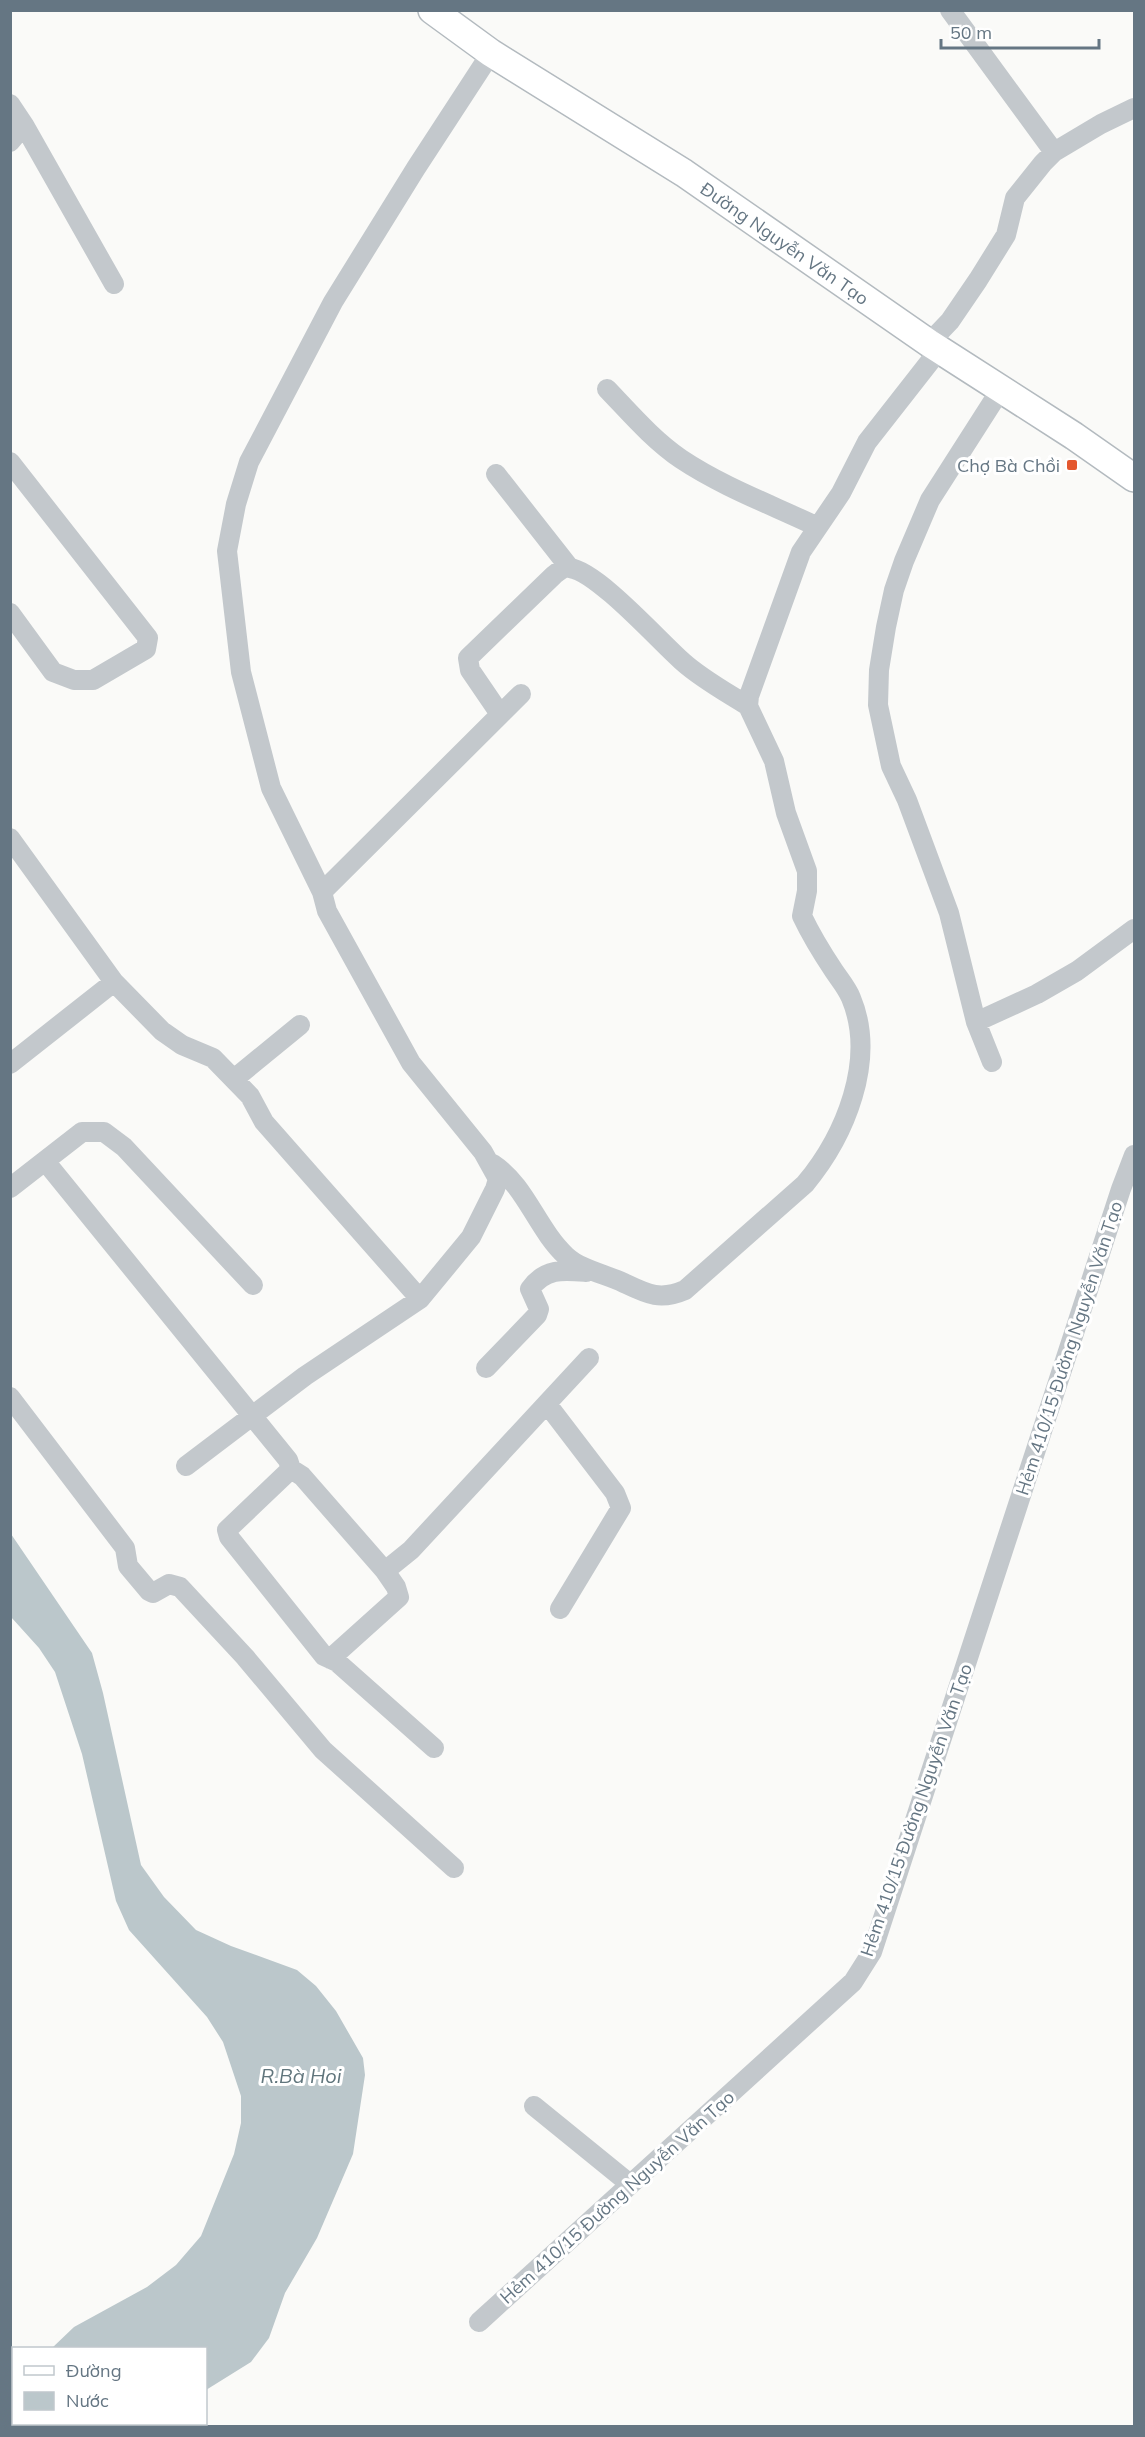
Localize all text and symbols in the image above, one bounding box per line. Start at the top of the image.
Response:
scale bar [941,12,1098,50]
text: 50 m [950,21,992,44]
street label: Đường Nguyễn Văn Tạo [696,176,874,309]
place label: Chợ Bà Chồi [957,454,1060,477]
marker: Chợ Bà Chồi [1065,458,1079,472]
street label: Hẻm 410/15 Đường Nguyễn Văn Tạo [1010,1198,1128,1498]
street label: Hẻm 410/15 Đường Nguyễn Văn Tạo [855,1661,977,1959]
water label: R.Bà Hoi [261,2063,342,2088]
street label: Hẻm 410/15 Đường Nguyễn Văn Tạo [495,2085,739,2309]
legend [12,2347,207,2425]
text: Đường [66,2359,122,2382]
text: Nước [66,2389,109,2412]

